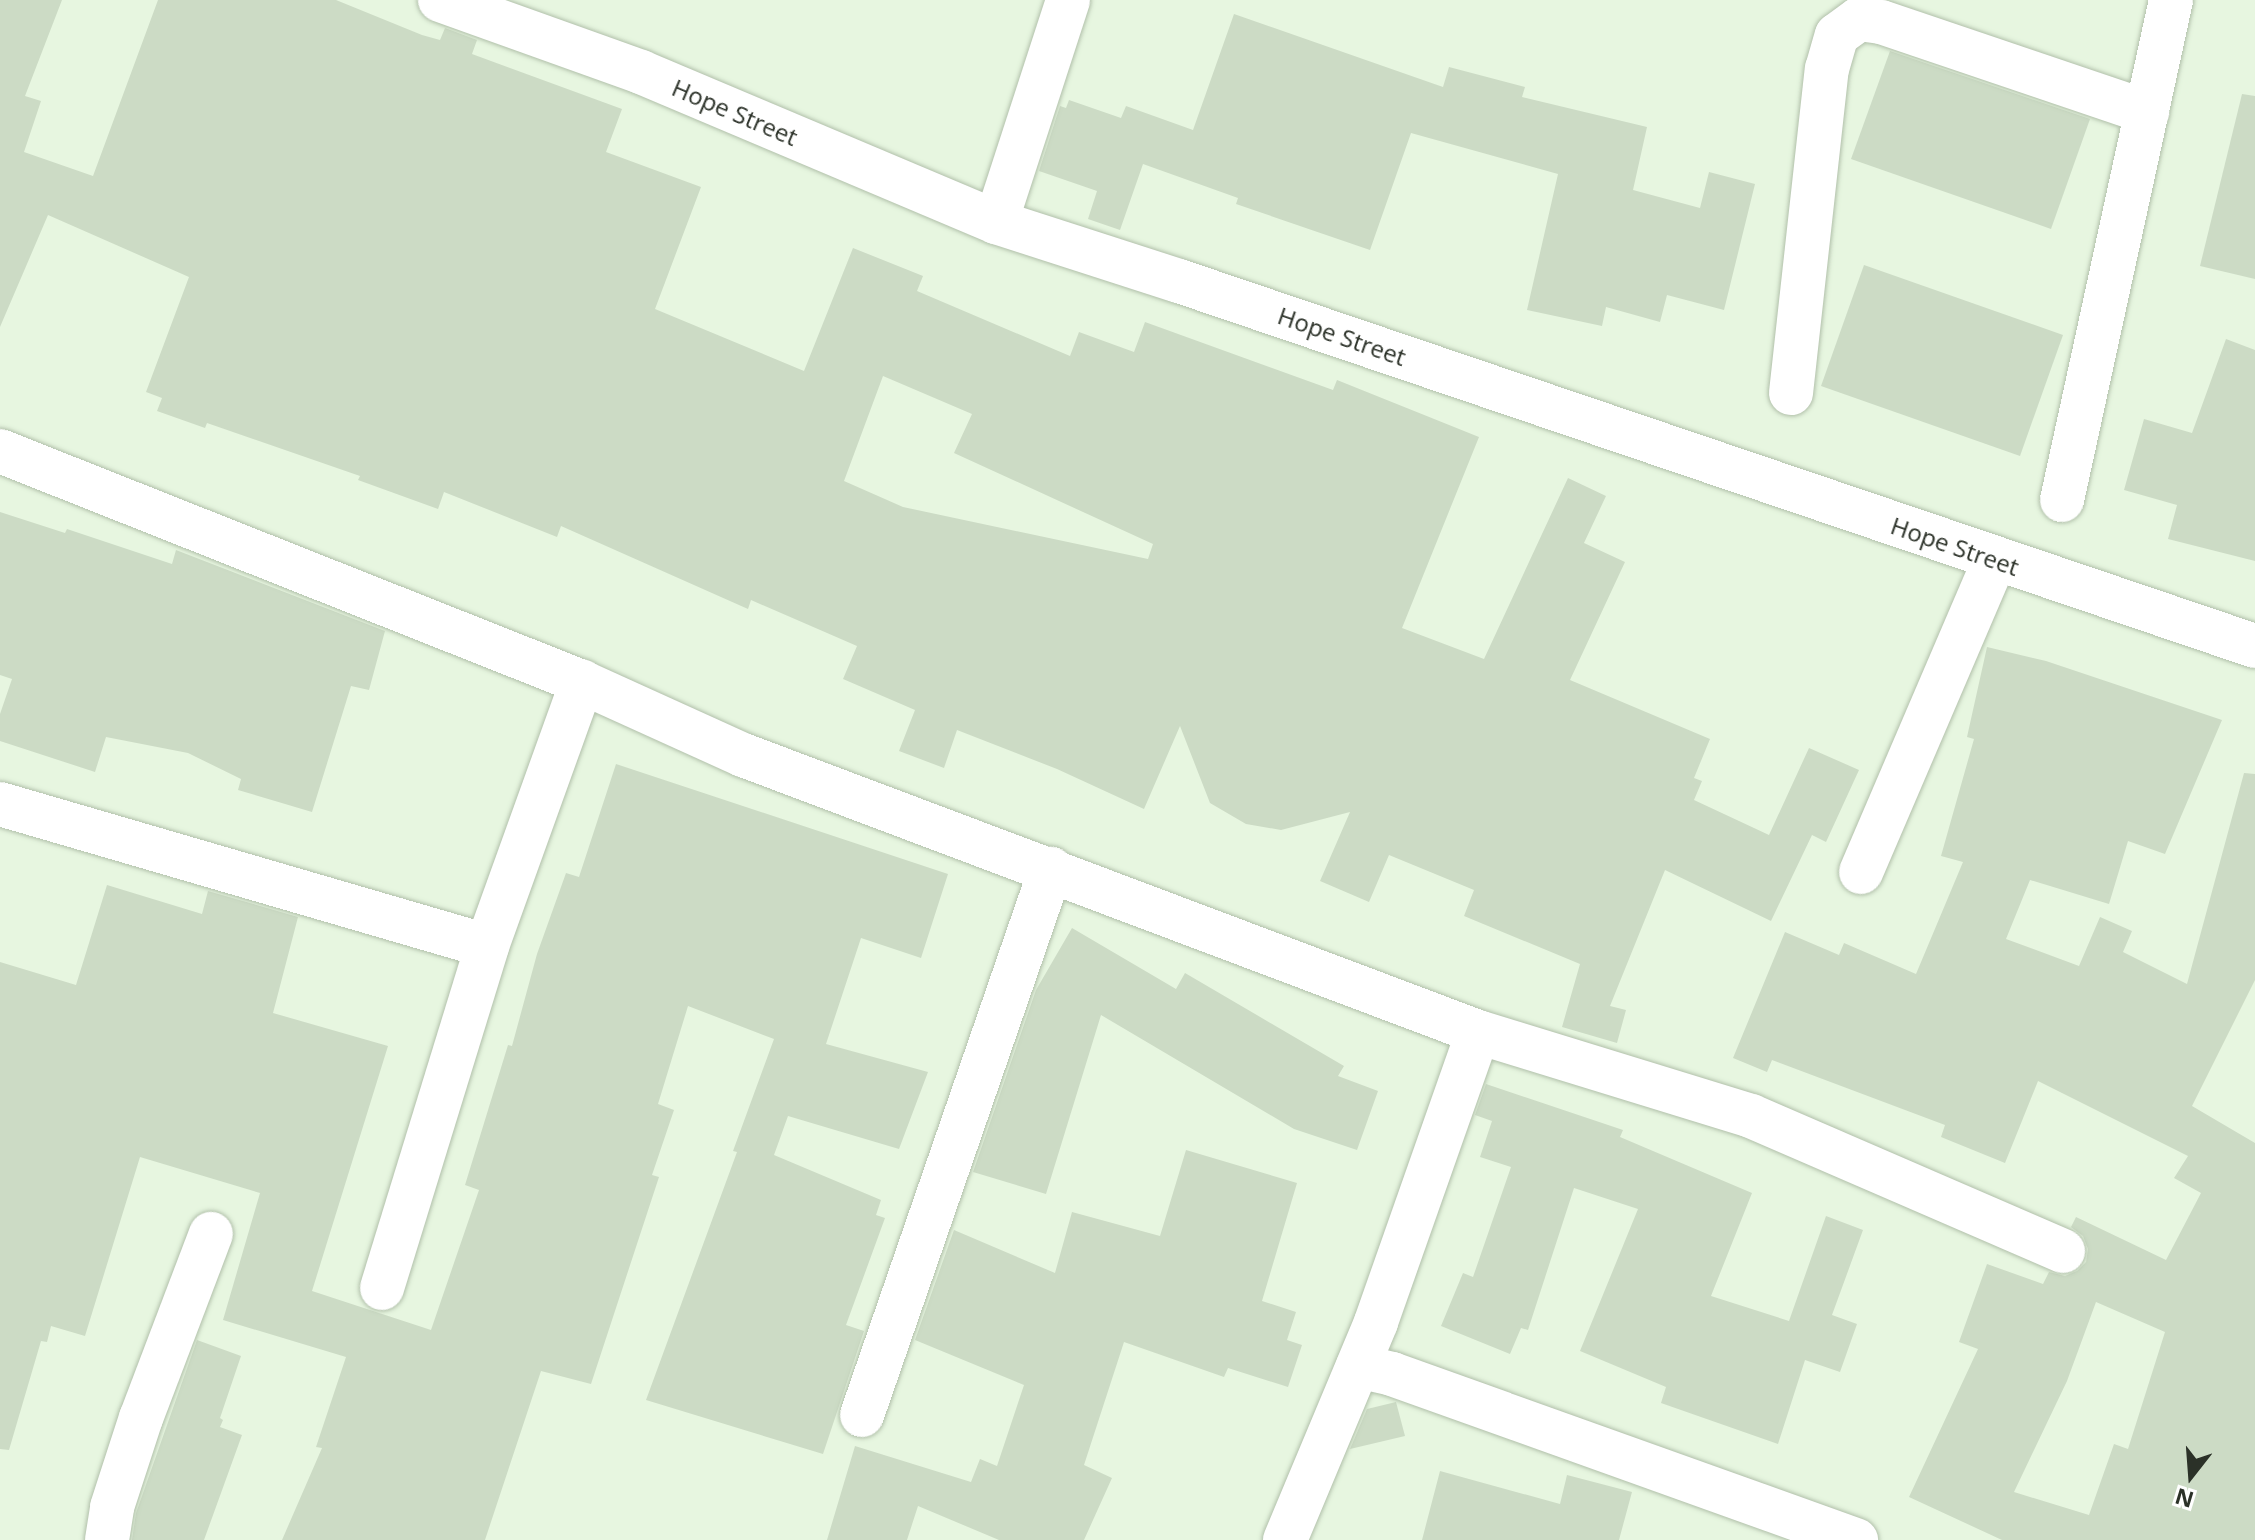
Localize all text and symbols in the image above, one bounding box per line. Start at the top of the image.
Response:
street label: Hope Street [668,73,802,151]
street label: Hope Street [1274,301,1410,371]
street label: Hope Street [1887,511,2023,581]
north arrow [2151,1436,2231,1516]
text: N [2171,1482,2197,1516]

